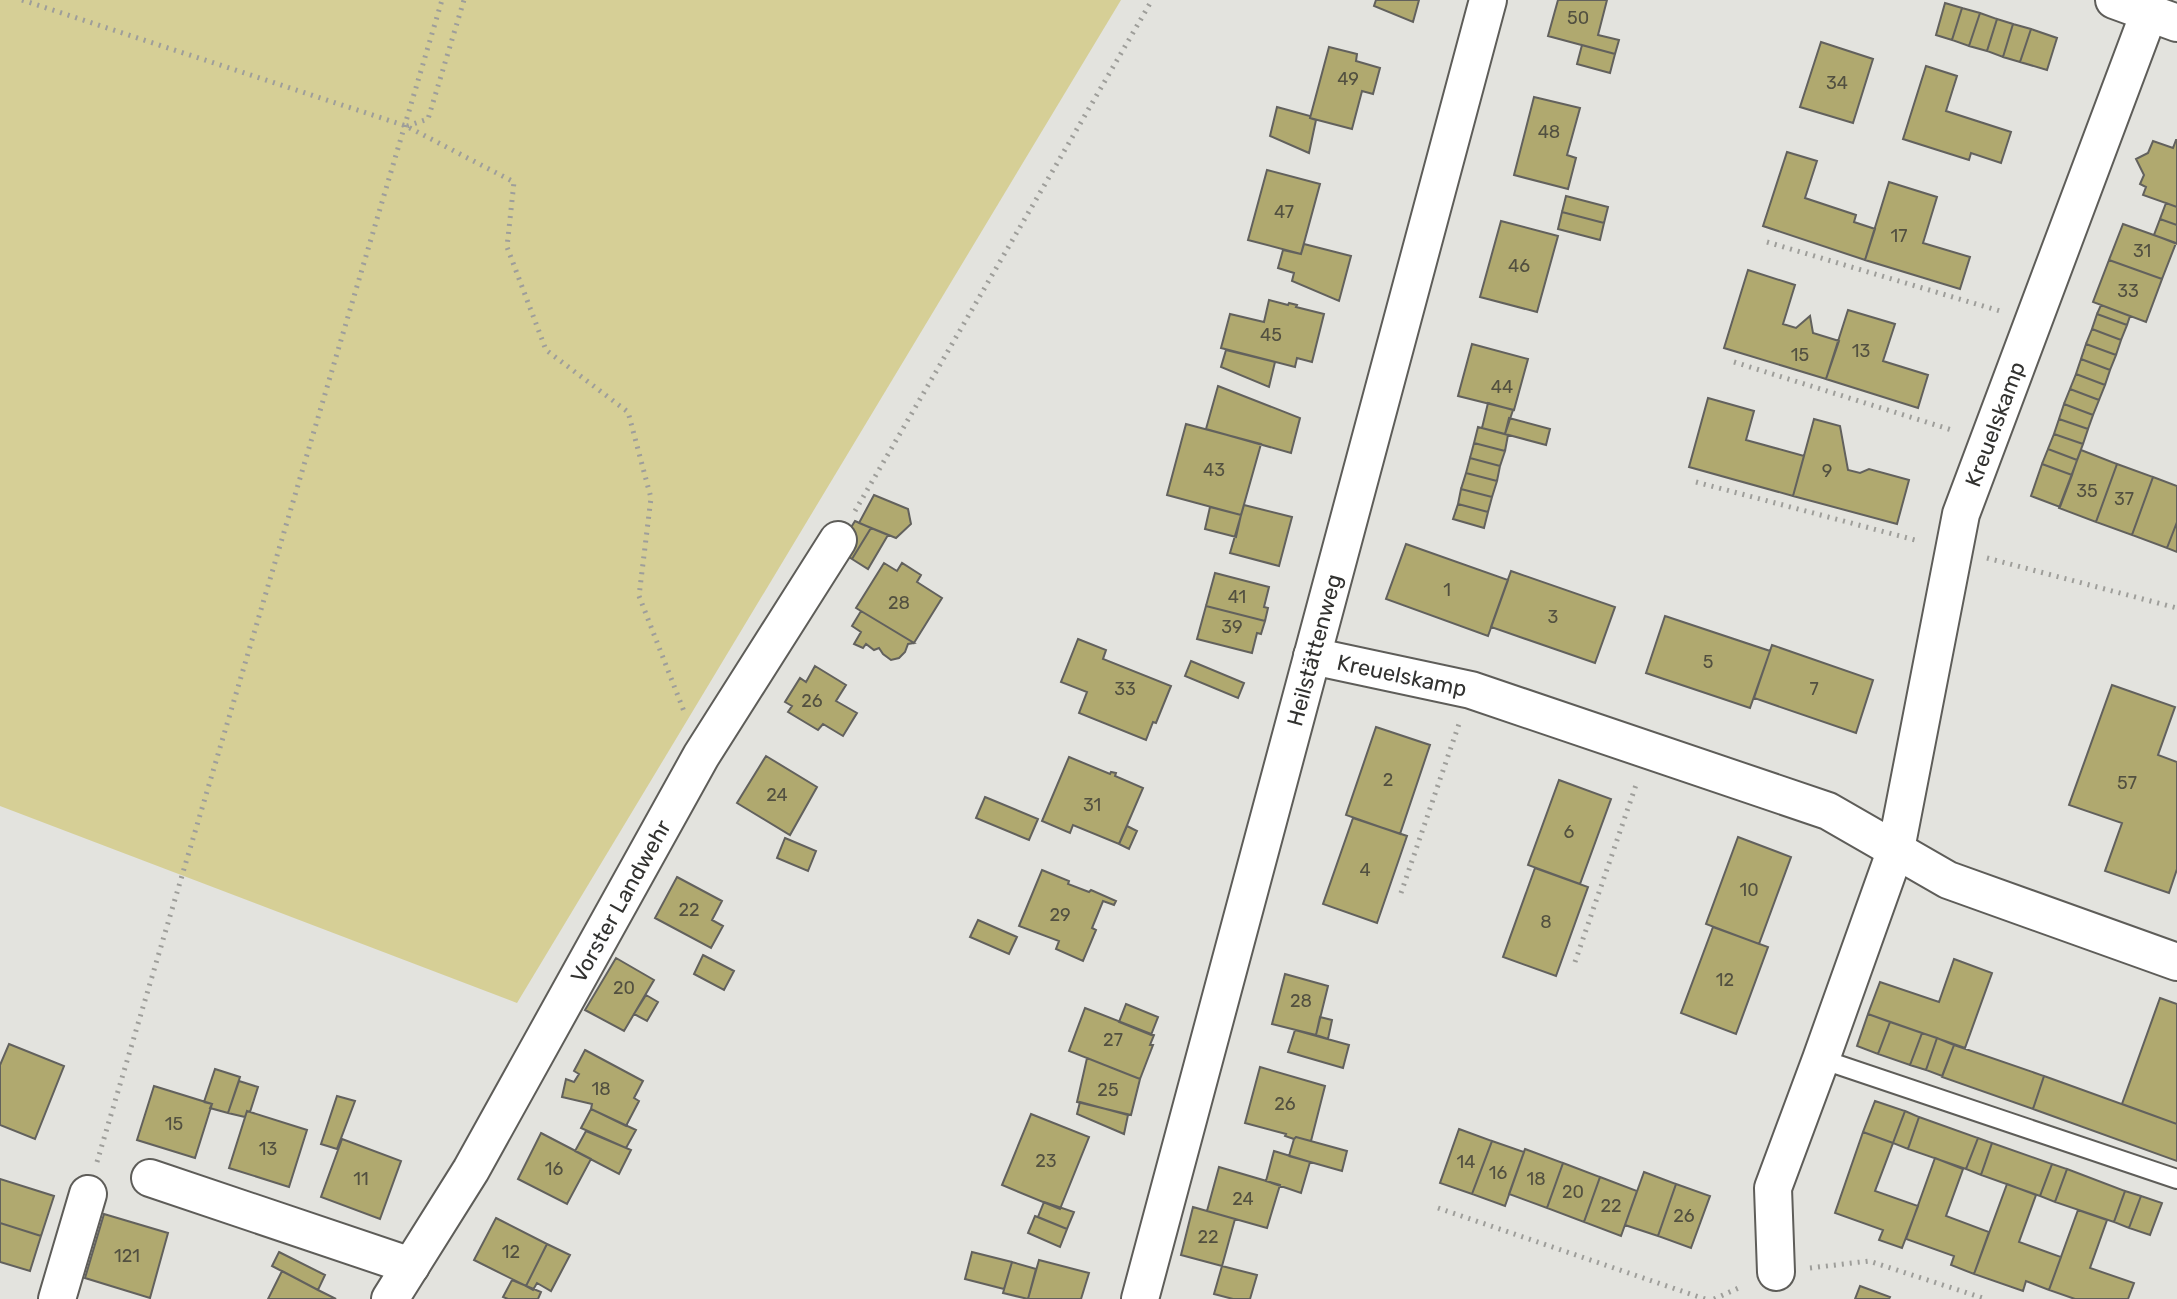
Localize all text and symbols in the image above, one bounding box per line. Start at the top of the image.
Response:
house number: 50 [1567,7,1589,29]
house number: 49 [1337,68,1359,90]
house number: 34 [1826,72,1848,94]
house number: 48 [1538,121,1560,143]
house number: 47 [1274,201,1294,223]
house number: 17 [1891,225,1907,247]
house number: 31 [2133,240,2151,262]
house number: 46 [1508,255,1530,277]
house number: 33 [2117,280,2139,302]
house number: 45 [1260,324,1282,346]
house number: 13 [1852,340,1870,362]
house number: 15 [1791,344,1809,366]
street label: Kreuelskamp [1959,358,2031,491]
house number: 44 [1491,376,1513,398]
house number: 43 [1203,459,1225,481]
house number: 9 [1822,460,1832,482]
house number: 35 [2076,480,2098,502]
house number: 37 [2114,488,2134,510]
street label: Heilstättenweg [1281,571,1347,729]
house number: 1 [1443,579,1451,601]
house number: 41 [1228,586,1246,608]
house number: 28 [888,592,910,614]
house number: 3 [1548,606,1558,628]
house number: 39 [1221,616,1243,638]
street label: Kreuelskamp [1335,648,1469,702]
house number: 5 [1703,651,1713,673]
house number: 33 [1114,678,1136,700]
house number: 7 [1809,678,1819,700]
house number: 26 [801,690,823,712]
house number: 2 [1383,769,1393,791]
house number: 57 [2117,772,2137,794]
house number: 24 [766,784,788,806]
house number: 31 [1083,794,1101,816]
street label: Vorster Landwehr [564,814,677,987]
house number: 6 [1564,821,1575,843]
house number: 4 [1359,859,1371,881]
house number: 10 [1739,879,1759,901]
house number: 22 [678,899,700,921]
house number: 29 [1049,904,1071,926]
house number: 8 [1540,911,1552,933]
house number: 12 [1716,969,1734,991]
house number: 20 [613,977,635,999]
house number: 28 [1290,990,1312,1012]
house number: 27 [1103,1029,1123,1051]
house number: 18 [591,1078,611,1100]
house number: 25 [1097,1079,1119,1101]
house number: 26 [1274,1093,1296,1115]
house number: 15 [165,1113,183,1135]
house number: 13 [259,1138,277,1160]
house number: 23 [1035,1150,1057,1172]
house number: 14 [1457,1151,1475,1173]
house number: 16 [545,1158,563,1180]
house number: 16 [1489,1162,1507,1184]
house number: 11 [353,1168,369,1190]
house number: 18 [1526,1168,1546,1190]
house number: 20 [1562,1181,1584,1203]
house number: 24 [1232,1188,1254,1210]
house number: 22 [1600,1195,1622,1217]
house number: 26 [1673,1205,1695,1227]
house number: 22 [1197,1226,1219,1248]
house number: 12 [502,1241,520,1263]
house number: 121 [114,1245,140,1267]

